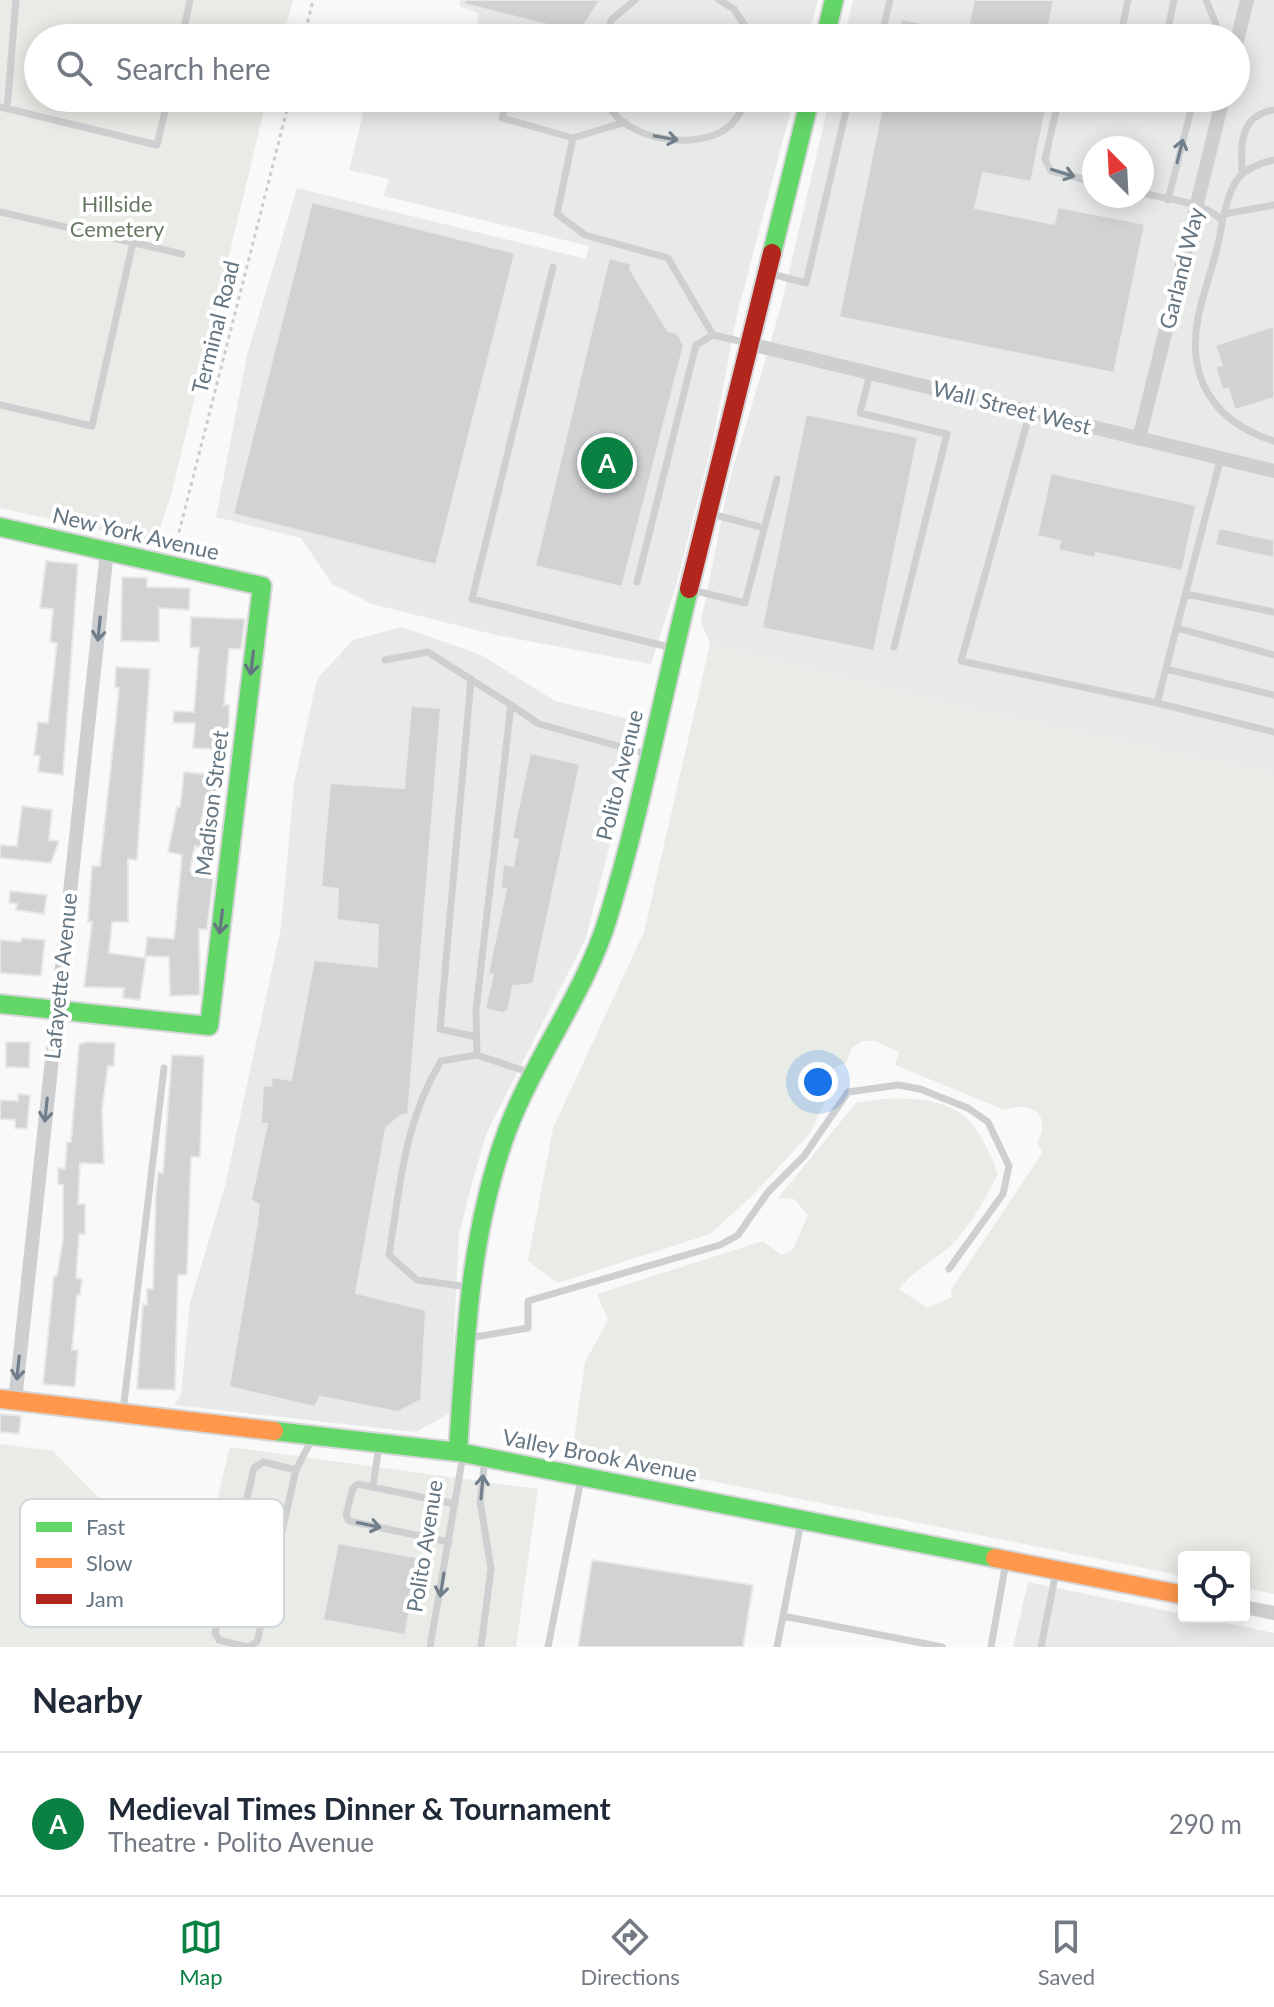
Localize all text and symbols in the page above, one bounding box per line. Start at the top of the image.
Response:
search box [24,24,1250,112]
icon: search [52,46,96,90]
text: Search here [116,50,271,86]
one-way arrow [653,131,679,146]
north arrow [1082,136,1154,208]
one-way arrow [1174,139,1189,164]
one-way arrow [1050,167,1075,181]
park label: Hillside Cemetery [70,190,165,242]
street label: Garland Way [1153,204,1209,332]
street label: Terminal Road [185,258,245,396]
street label: Wall Street West [930,374,1094,440]
pin: A [581,433,633,493]
street label: New York Avenue [50,501,222,565]
one-way arrow [91,615,106,642]
one-way arrow [245,650,260,676]
street label: Polito Avenue [590,707,648,843]
street label: Madison Street [189,729,233,877]
street label: Lafayette Avenue [38,891,82,1061]
one-way arrow [213,908,228,934]
your location [798,1062,838,1102]
one-way arrow [38,1096,53,1123]
one-way arrow [11,1354,26,1381]
street label: Valley Brook Avenue [500,1423,700,1487]
one-way arrow [474,1474,489,1501]
street label: Polito Avenue [400,1478,448,1614]
legend [20,1499,284,1627]
text: Fast [86,1513,125,1540]
one-way arrow [356,1519,382,1534]
text: Slow [86,1549,133,1576]
map controls [1178,1551,1250,1623]
button: locate [1178,1551,1250,1623]
one-way arrow [433,1572,448,1597]
text: Jam [86,1585,124,1612]
text: Nearby [32,1679,143,1720]
text: Medieval Times Dinner & Tournament [108,1790,611,1826]
text: A [49,1808,67,1840]
text: 290 m [1169,1808,1242,1840]
text: Theatre · Polito Avenue [108,1826,374,1858]
tab: Map [179,1915,223,1990]
tab: Directions [581,1915,680,1990]
tab: Saved [1038,1915,1095,1990]

